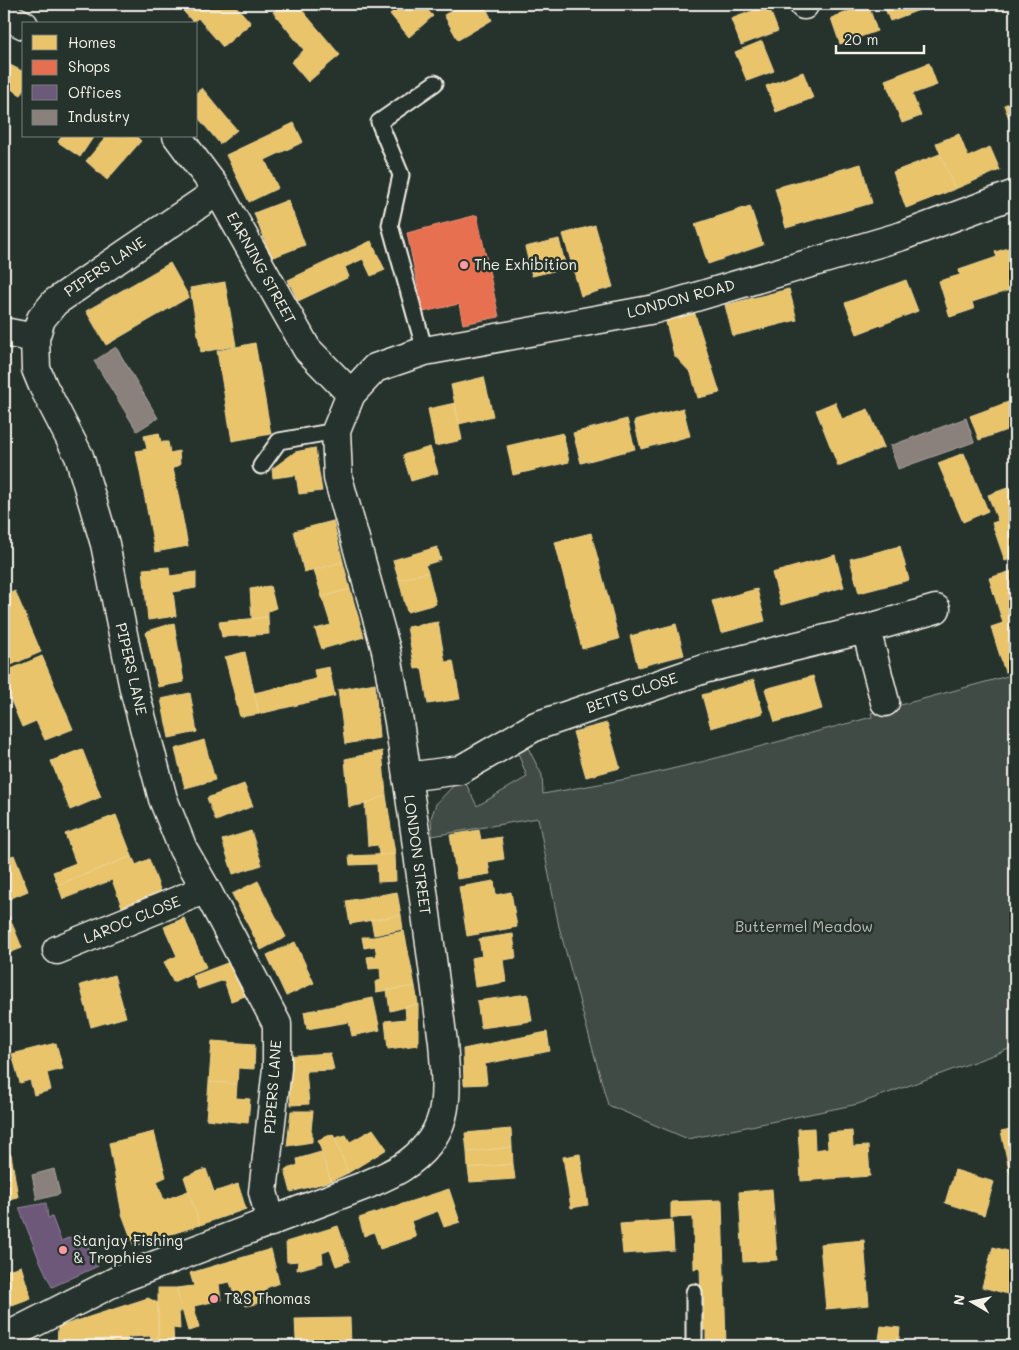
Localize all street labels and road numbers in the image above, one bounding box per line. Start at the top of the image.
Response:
street label: EARNING STREET [223,208,301,327]
street label: PIPERS LANE [60,231,149,301]
street label: LONDON ROAD [625,274,737,322]
street label: PIPERS LANE [112,621,152,717]
street label: BETTS CLOSE [583,667,680,717]
street label: LONDON STREET [400,794,436,916]
street label: LAROC CLOSE [80,890,183,948]
street label: PIPERS LANE [259,1039,285,1135]

